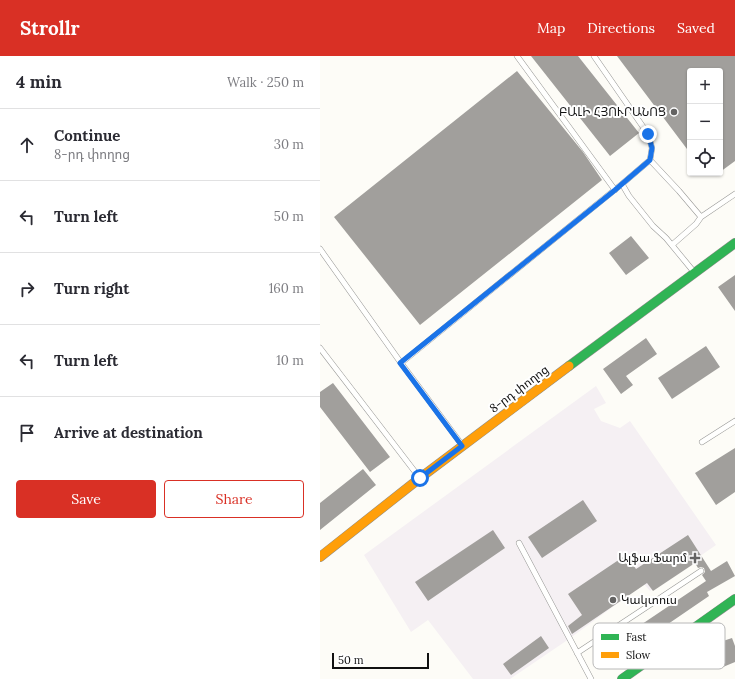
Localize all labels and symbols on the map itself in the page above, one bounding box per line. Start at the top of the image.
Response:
place label: ԲԱԼԻ ՀՅՈՒՐԱՆՈՑ [559,104,666,119]
marker: ԲԱԼԻ ՀՅՈՒՐԱՆՈՑ [669,107,679,117]
route end [639,125,657,143]
street label: 8-րդ փողոց [486,361,551,416]
route start [411,469,429,487]
place label: Ալֆա Ֆարմ [618,550,687,565]
marker: Ալֆա Ֆարմ [690,553,700,563]
place label: Կակտուս [621,592,677,607]
marker: Կակտուս [608,595,618,605]
legend [593,623,725,669]
text: Fast [626,630,647,644]
text: Slow [626,648,651,662]
scale bar [332,651,429,670]

